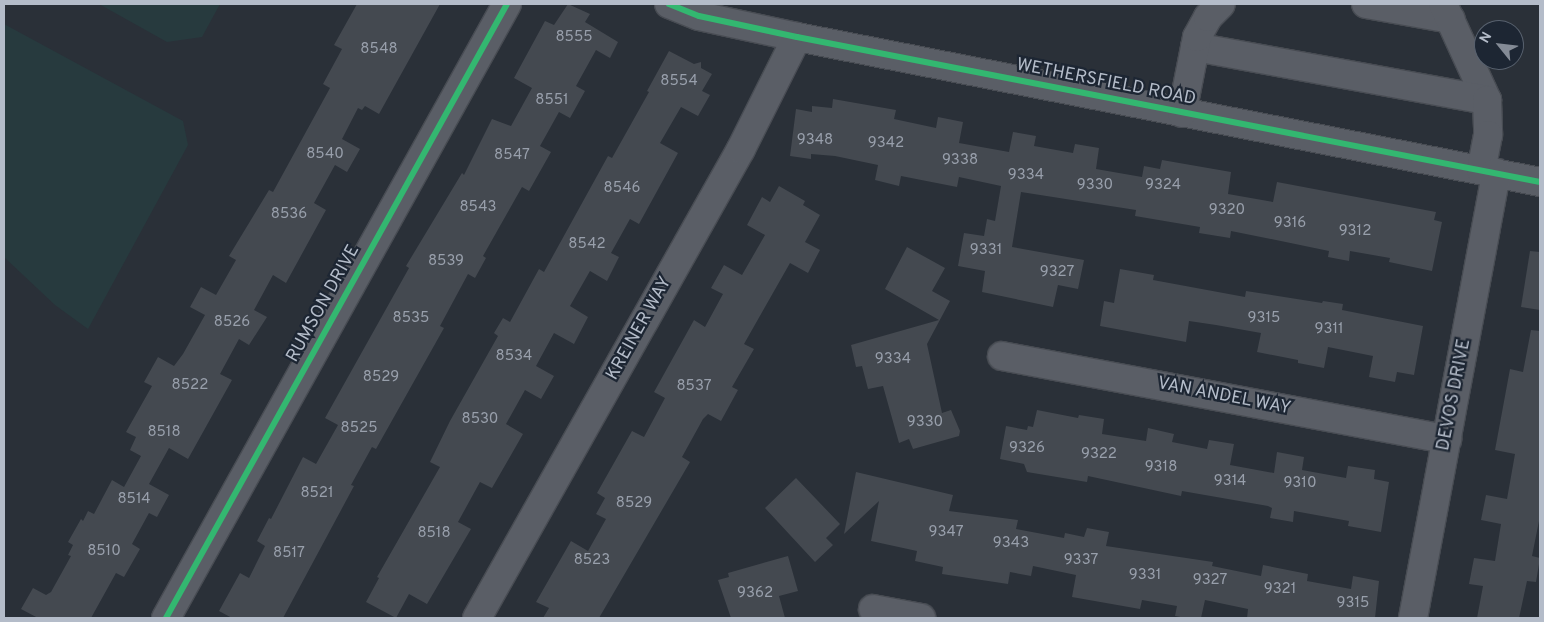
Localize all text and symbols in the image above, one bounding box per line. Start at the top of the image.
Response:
north arrow [1474,20,1524,70]
house number: 8555 [555,29,593,47]
text: N [1476,29,1496,46]
house number: 8548 [360,41,398,59]
street label: WETHERSFIELD ROAD [1014,55,1198,111]
house number: 8554 [660,73,698,91]
house number: 8551 [535,92,569,110]
house number: 9348 [797,132,833,150]
house number: 9342 [868,135,904,153]
house number: 8540 [306,146,344,164]
house number: 8547 [494,147,530,165]
house number: 9338 [942,152,978,170]
house number: 9334 [1008,167,1044,185]
house number: 9330 [1077,177,1113,195]
house number: 9324 [1145,177,1181,195]
house number: 8546 [603,180,641,198]
house number: 8543 [459,199,497,217]
house number: 9320 [1209,202,1245,220]
house number: 8536 [271,206,307,224]
house number: 9316 [1274,215,1306,233]
house number: 9312 [1339,223,1371,241]
house number: 8542 [568,236,606,254]
street label: RUMSON DRIVE [283,242,365,366]
house number: 9331 [970,242,1002,260]
house number: 8539 [428,253,464,271]
house number: 9327 [1040,264,1074,282]
street label: KREINER WAY [603,273,677,385]
house number: 8535 [393,310,429,328]
house number: 9315 [1248,310,1280,328]
house number: 8526 [214,314,250,332]
house number: 9311 [1314,321,1344,339]
street label: DEVOS DRIVE [1434,337,1476,453]
house number: 8534 [496,348,532,366]
house number: 9334 [875,351,911,369]
house number: 8529 [363,369,399,387]
street label: VAN ANDEL WAY [1155,373,1293,421]
house number: 8522 [172,377,208,395]
house number: 8537 [676,378,712,396]
house number: 8530 [462,411,498,429]
house number: 9330 [907,414,943,432]
house number: 8525 [341,420,377,438]
house number: 8518 [147,424,181,442]
house number: 9326 [1009,440,1045,458]
house number: 9322 [1081,446,1117,464]
house number: 9318 [1145,459,1177,477]
house number: 9314 [1214,473,1246,491]
house number: 9310 [1283,475,1317,493]
house number: 8521 [300,485,334,503]
house number: 8514 [117,491,151,509]
house number: 8529 [616,495,652,513]
house number: 9347 [929,524,963,542]
house number: 8518 [417,525,451,543]
house number: 9343 [993,535,1029,553]
house number: 8510 [87,543,121,561]
house number: 8517 [273,545,305,563]
house number: 8523 [574,552,610,570]
house number: 9337 [1064,552,1098,570]
house number: 9331 [1129,567,1161,585]
house number: 9327 [1193,572,1227,590]
house number: 9321 [1264,581,1296,599]
house number: 9362 [737,585,773,603]
house number: 9315 [1337,595,1369,613]

